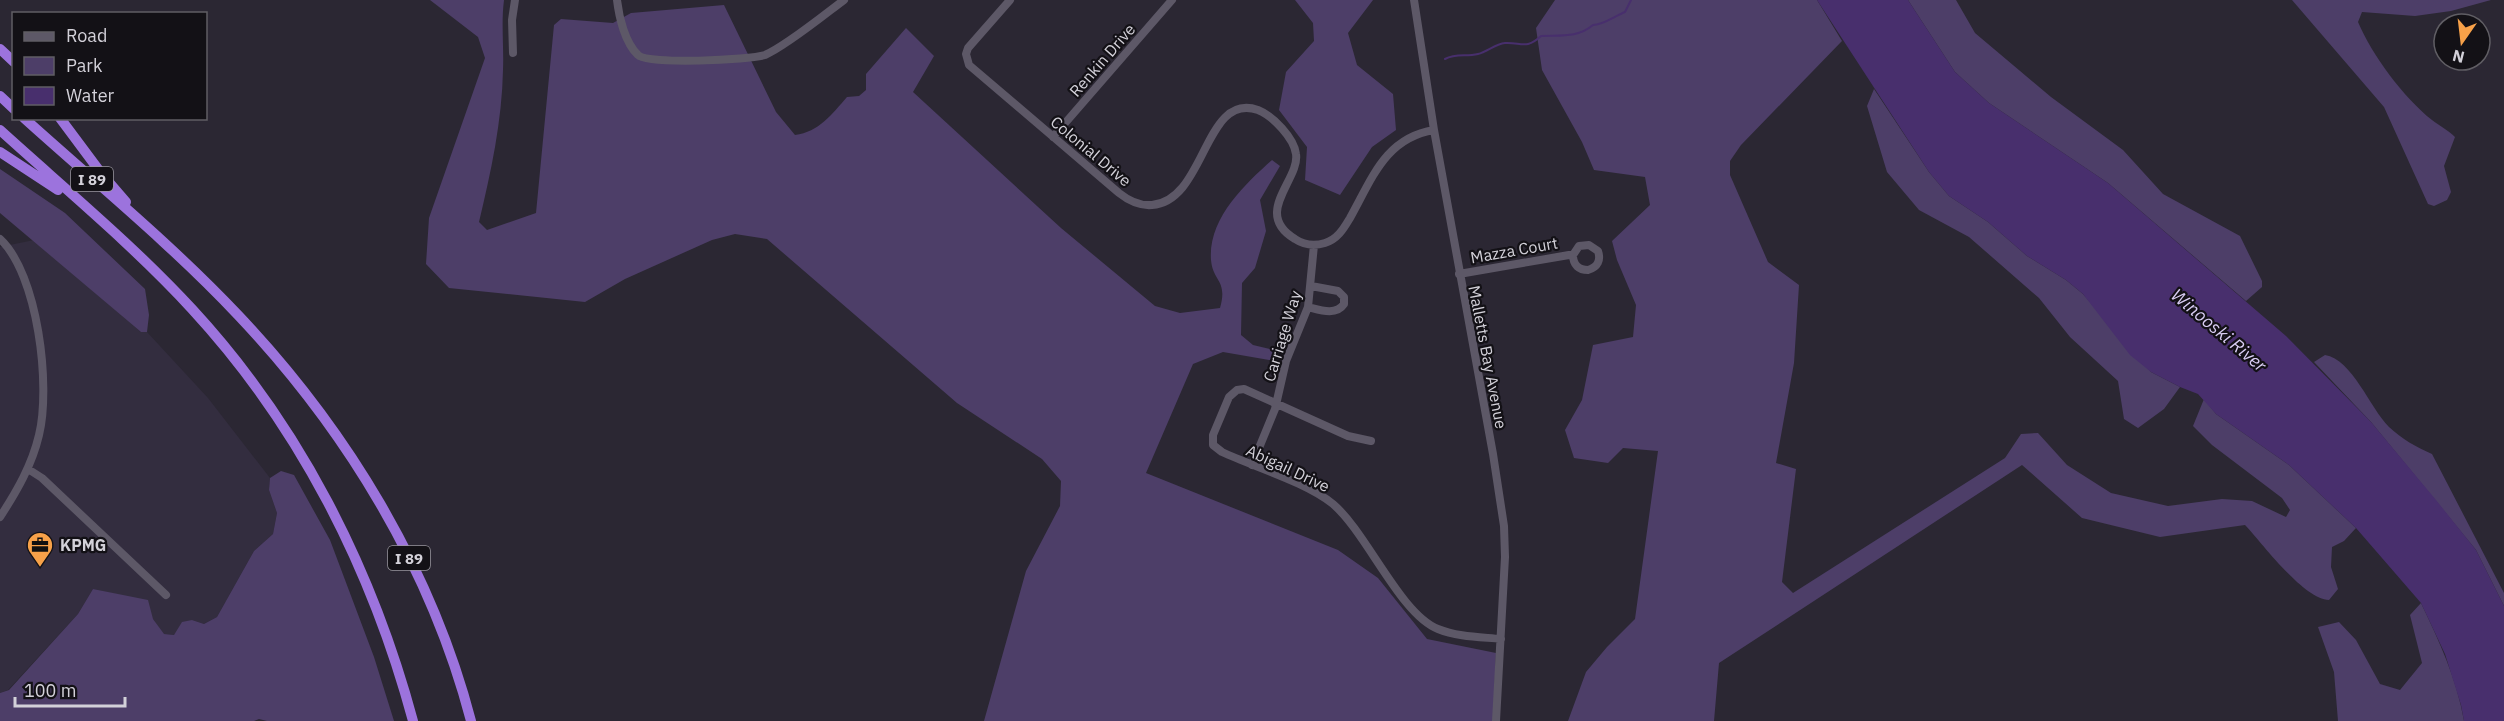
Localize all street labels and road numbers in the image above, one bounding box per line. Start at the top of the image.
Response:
street label: Renkin Drive [1065,19,1139,101]
street label: Colonial Drive [1047,111,1136,191]
road number: I 89 [71,167,113,191]
street label: Mazza Court [1469,232,1559,268]
street label: Malletts Bay Avenue [1464,284,1512,431]
street label: Carriage Way [1259,288,1305,384]
street label: Abigail Drive [1243,440,1333,496]
road number: I 89 [388,546,430,570]

